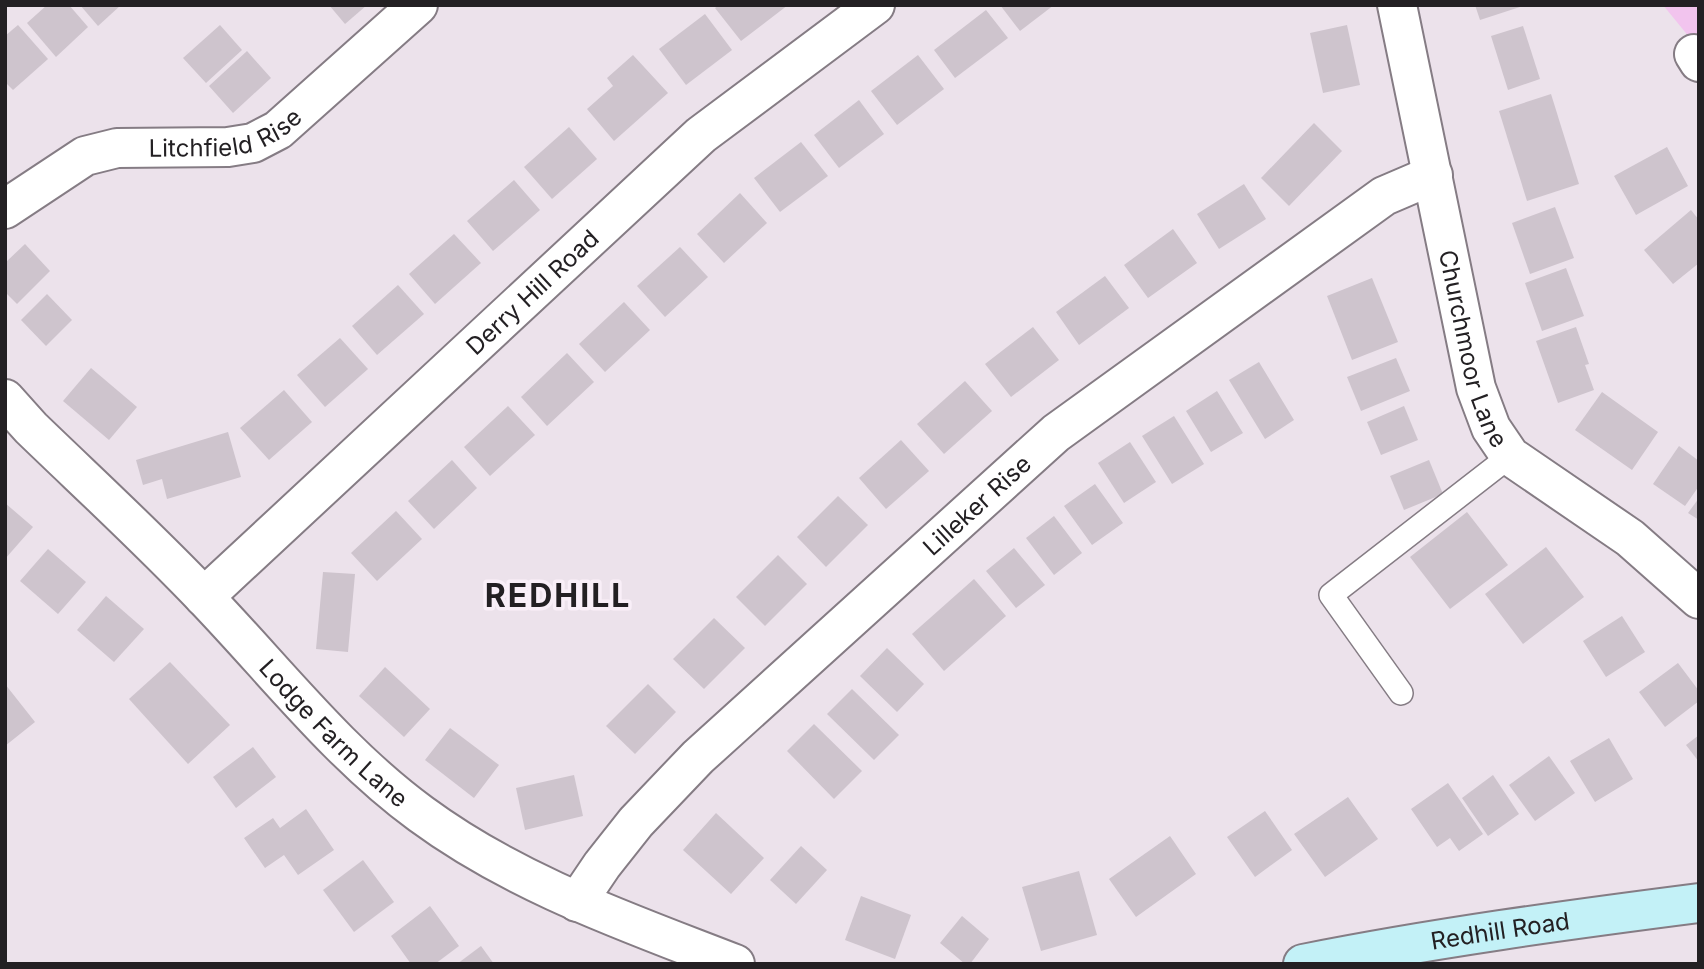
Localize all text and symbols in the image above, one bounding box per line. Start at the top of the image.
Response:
street label: Litchfield Rise [148,102,307,162]
street label: Derry Hill Road [460,223,604,361]
street label: Churchmoor Lane [1433,247,1514,453]
street label: Lilleker Rise [917,449,1036,561]
district label: REDHILL [485,576,631,615]
street label: Lodge Farm Lane [254,653,414,813]
street label: Redhill Road [1429,906,1571,955]

